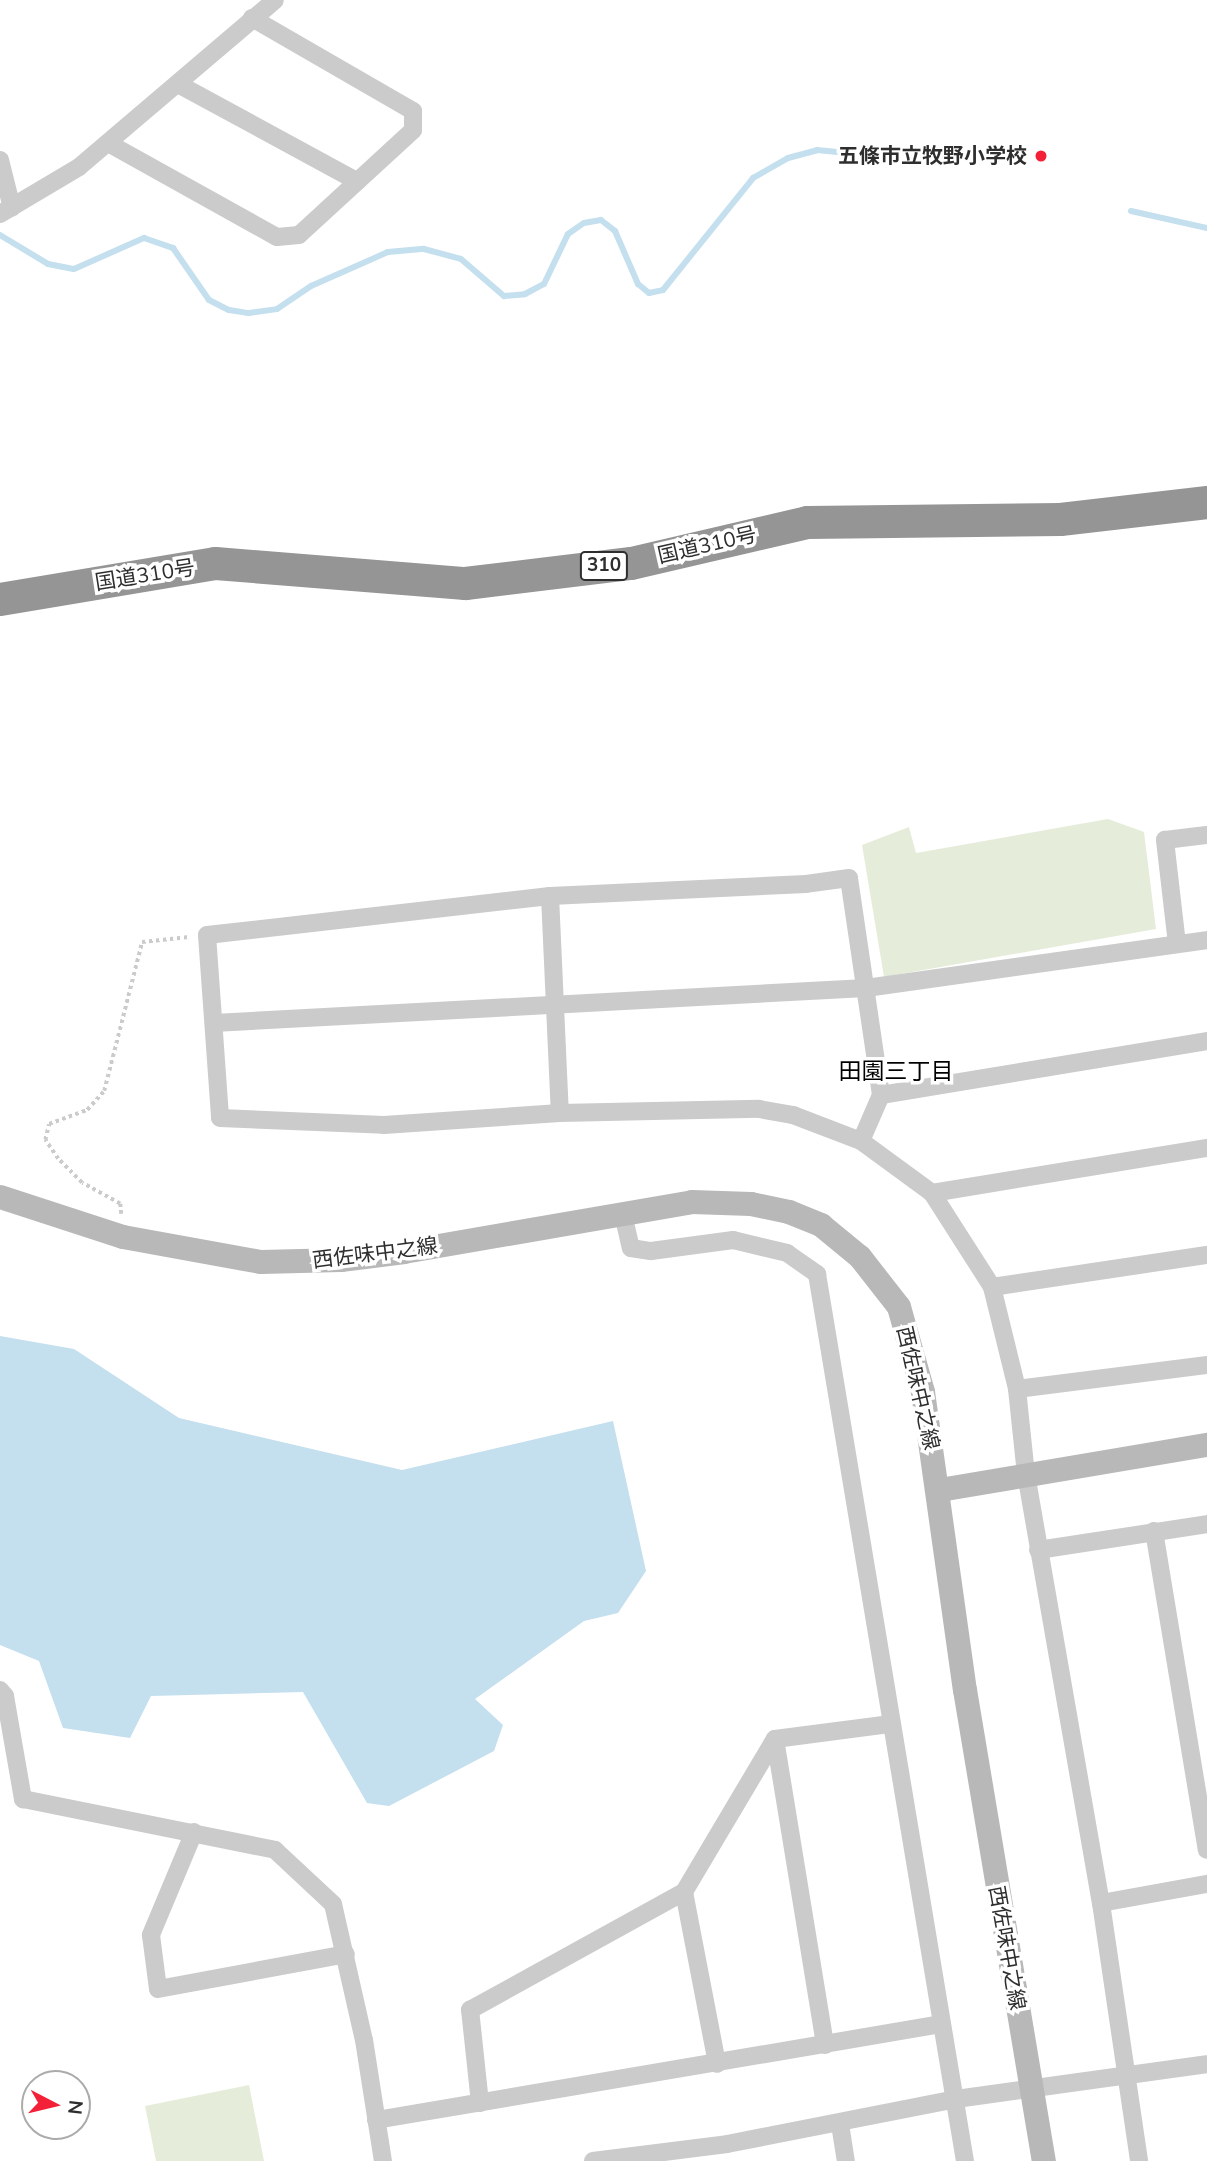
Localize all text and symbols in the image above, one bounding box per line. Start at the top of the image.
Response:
place label: 五條市立牧野小学校 [838,143,1027,169]
marker: 五條市立牧野小学校 [1033,148,1049,164]
street label: 国道310号 [655,521,759,569]
road number: 310 [580,551,628,582]
street label: 国道310号 [93,555,197,595]
district label: 田園三丁目 [839,1058,953,1086]
street label: 西佐味中之線 [311,1233,439,1273]
street label: 西佐味中之線 [892,1324,944,1452]
street label: 西佐味中之線 [984,1884,1030,2012]
north arrow [21,2070,91,2140]
text: N [61,2099,89,2116]

